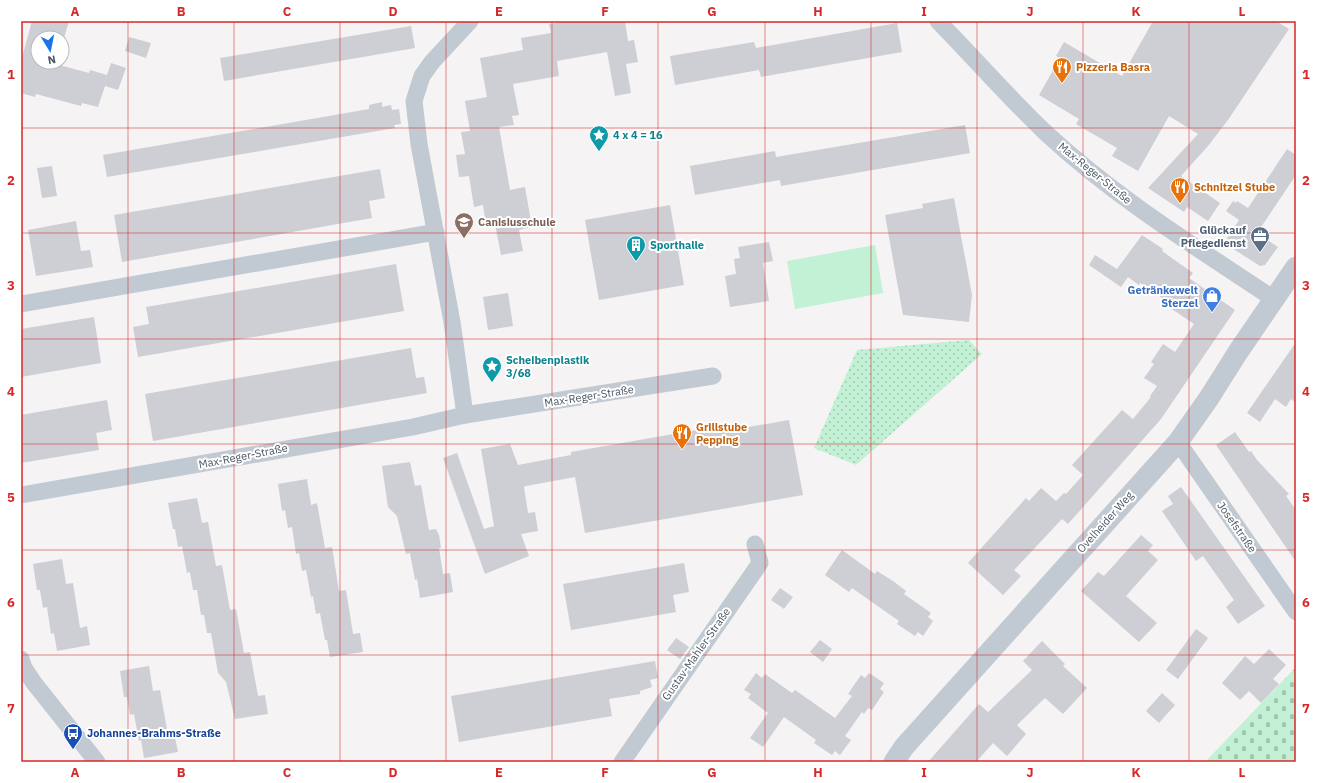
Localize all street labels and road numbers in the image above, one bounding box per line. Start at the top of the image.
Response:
street label: Max-Reger-Straße [1056,139,1134,207]
street label: Max-Reger-Straße [543,382,635,410]
street label: Max-Reger-Straße [197,441,289,471]
street label: Ovelheider Weg [1074,488,1136,556]
street label: Josefstraße [1214,499,1260,555]
street label: Gustav-Mahler-Straße [659,605,733,703]

